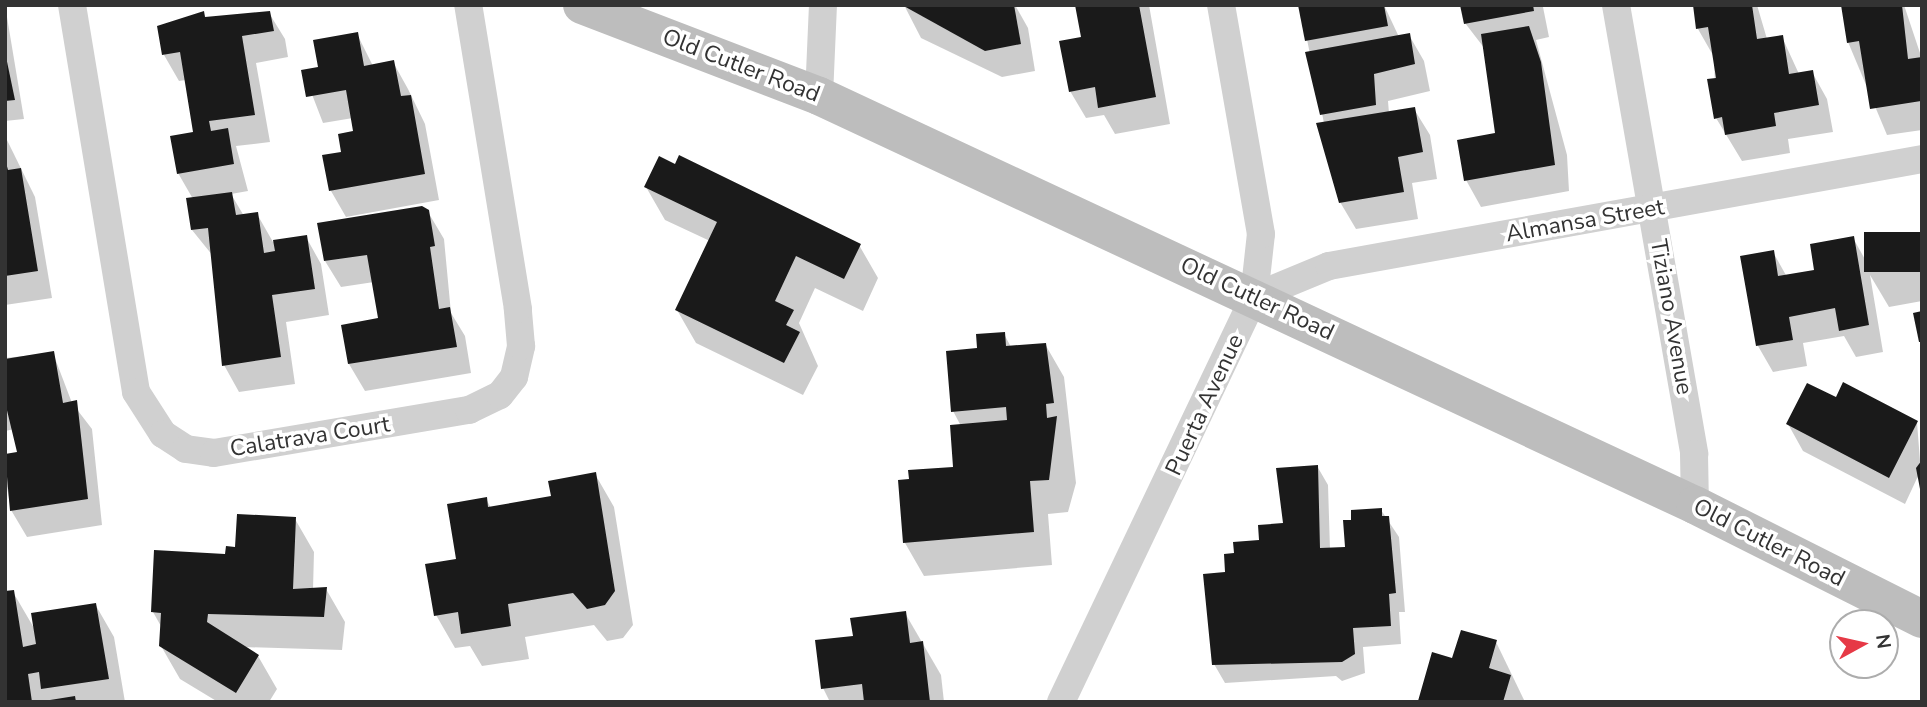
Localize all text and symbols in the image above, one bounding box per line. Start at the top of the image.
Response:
street label: Old Cutler Road [658,23,824,109]
street label: Almansa Street [1504,193,1666,249]
street label: Tiziano Avenue [1644,237,1698,397]
street label: Old Cutler Road [1176,251,1338,347]
street label: Puerta Avenue [1160,330,1250,480]
street label: Calatrava Court [228,411,392,463]
street label: Old Cutler Road [1689,493,1849,593]
north arrow [1829,609,1899,679]
text: N [1869,633,1897,650]

